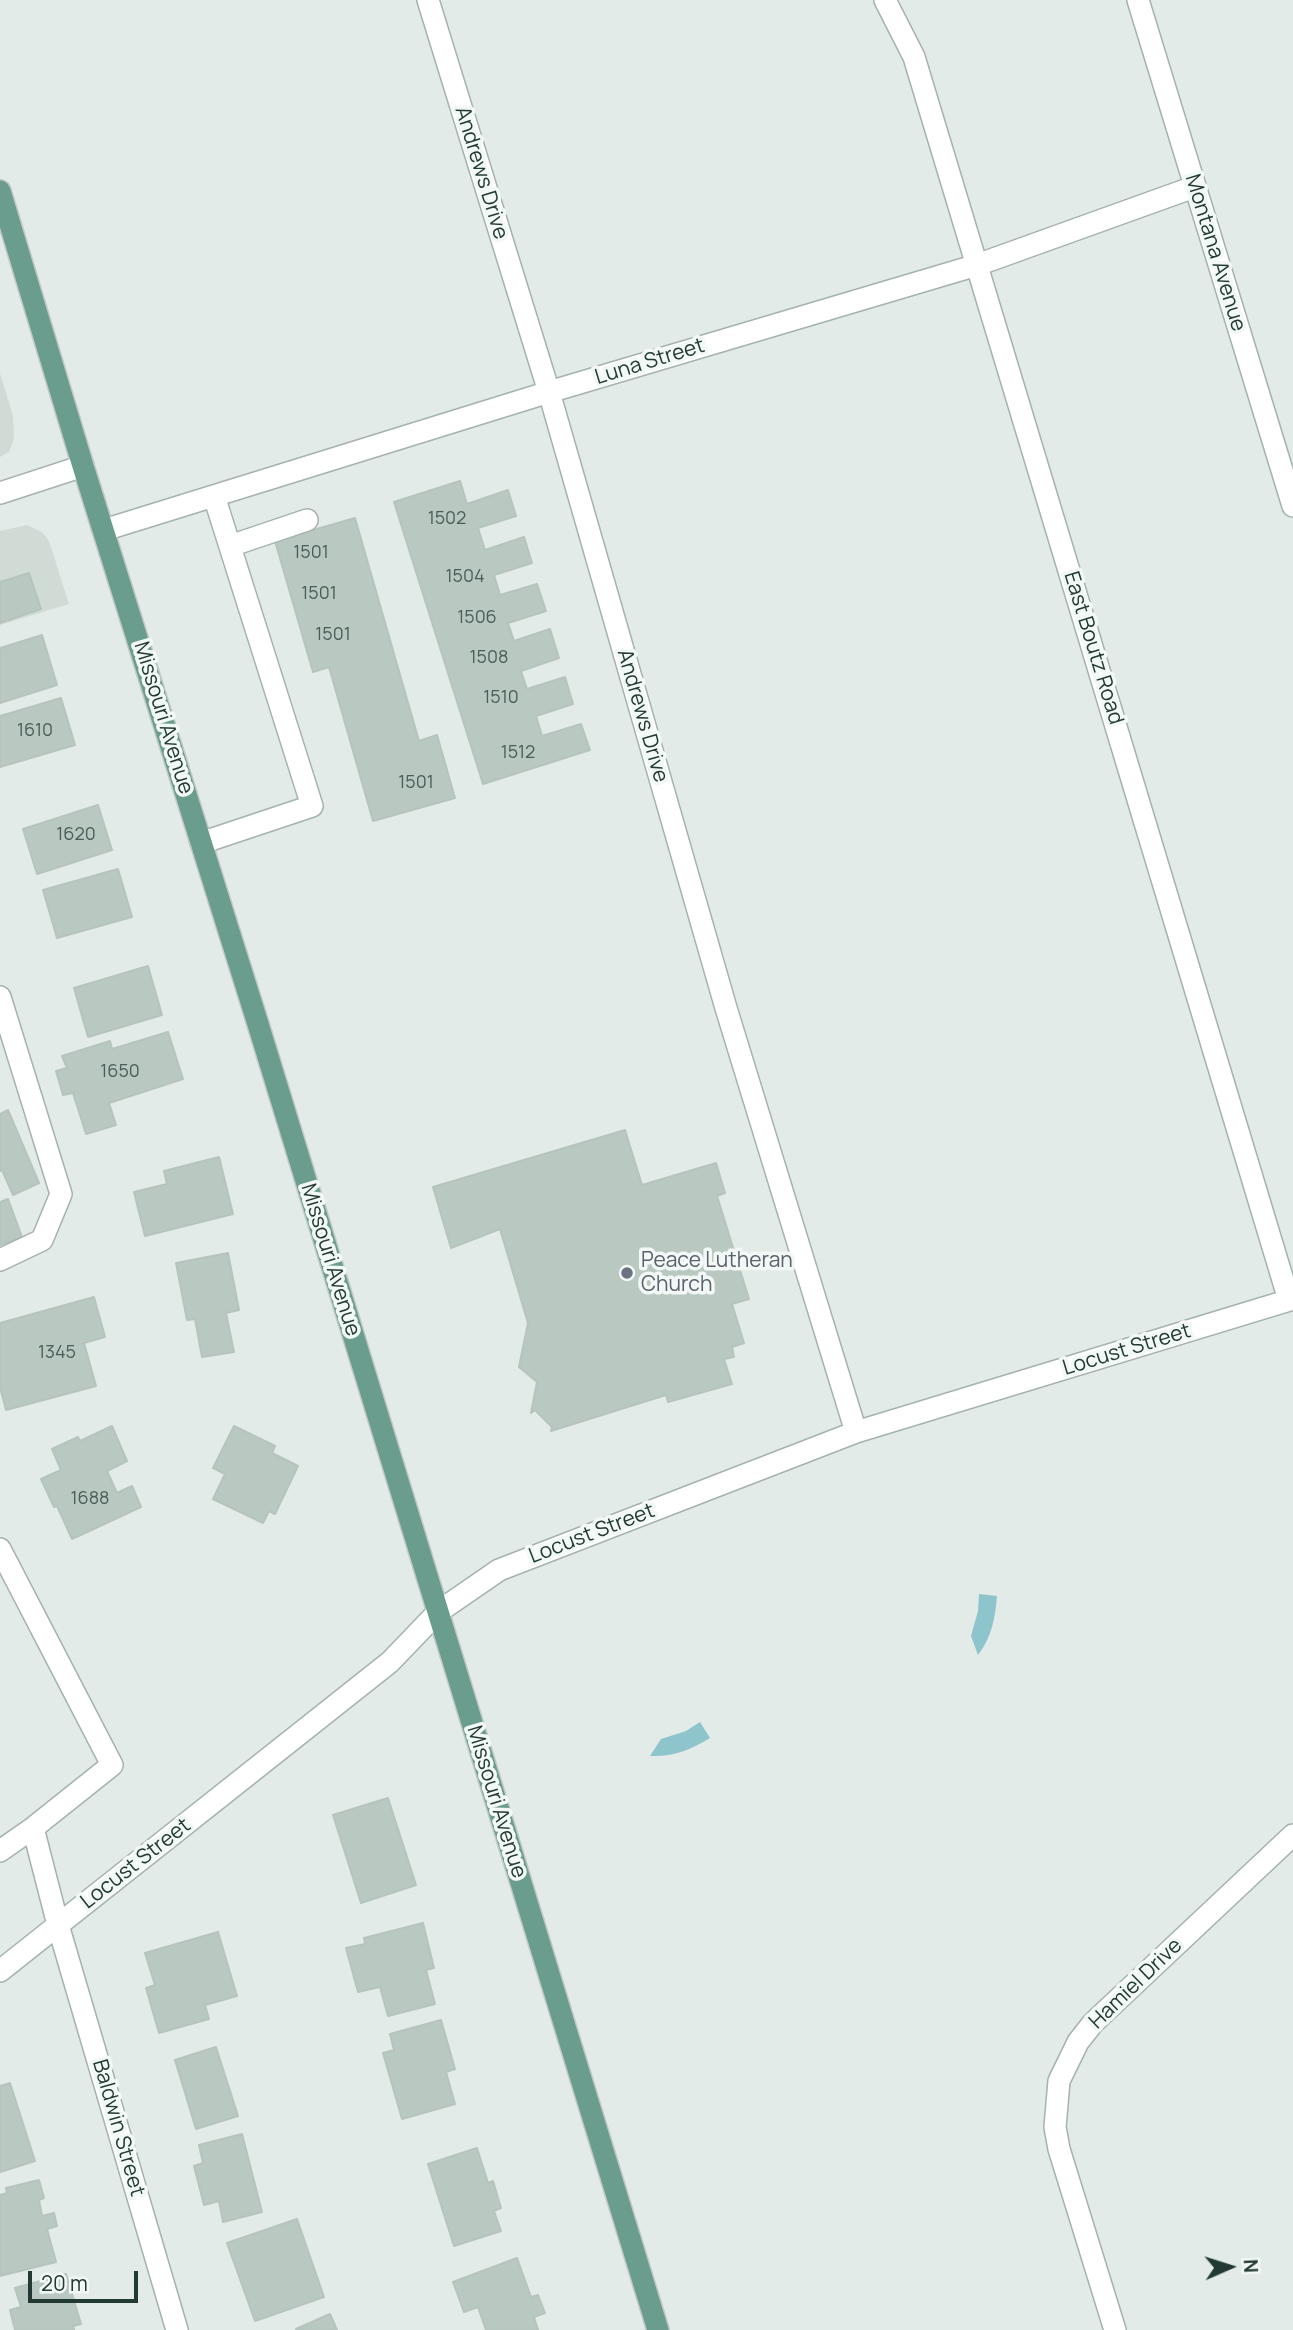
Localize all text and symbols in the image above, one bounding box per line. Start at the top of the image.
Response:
street label: Andrews Drive [449,104,513,242]
street label: Montana Avenue [1179,171,1251,335]
street label: Luna Street [592,333,708,391]
house number: 1502 [428,508,466,530]
house number: 1501 [293,542,329,564]
house number: 1504 [445,566,485,588]
street label: East Boutz Road [1058,569,1128,727]
house number: 1501 [301,583,337,605]
house number: 1506 [457,607,497,629]
house number: 1501 [315,624,351,646]
street label: Missouri Avenue [128,639,198,797]
street label: Andrews Drive [611,646,673,786]
house number: 1508 [470,647,508,669]
house number: 1510 [483,687,519,709]
house number: 1610 [17,720,53,742]
house number: 1512 [501,742,535,764]
house number: 1501 [398,772,434,794]
house number: 1620 [56,824,96,846]
house number: 1650 [100,1061,140,1083]
street label: Missouri Avenue [295,1181,365,1339]
place label: Peace Lutheran Church [641,1248,793,1298]
marker: Peace Lutheran Church [619,1265,635,1281]
street label: Locust Street [1060,1319,1194,1381]
house number: 1345 [38,1342,76,1364]
house number: 1688 [70,1488,110,1510]
street label: Locust Street [526,1498,658,1570]
street label: Missouri Avenue [461,1723,531,1881]
street label: Locust Street [76,1813,196,1915]
street label: Hamiel Drive [1084,1934,1188,2034]
street label: Baldwin Street [86,2057,150,2199]
north arrow [1195,2232,1265,2302]
scale bar [32,2256,142,2300]
text: N [1238,2258,1264,2273]
text: 20 m [41,2269,88,2297]

